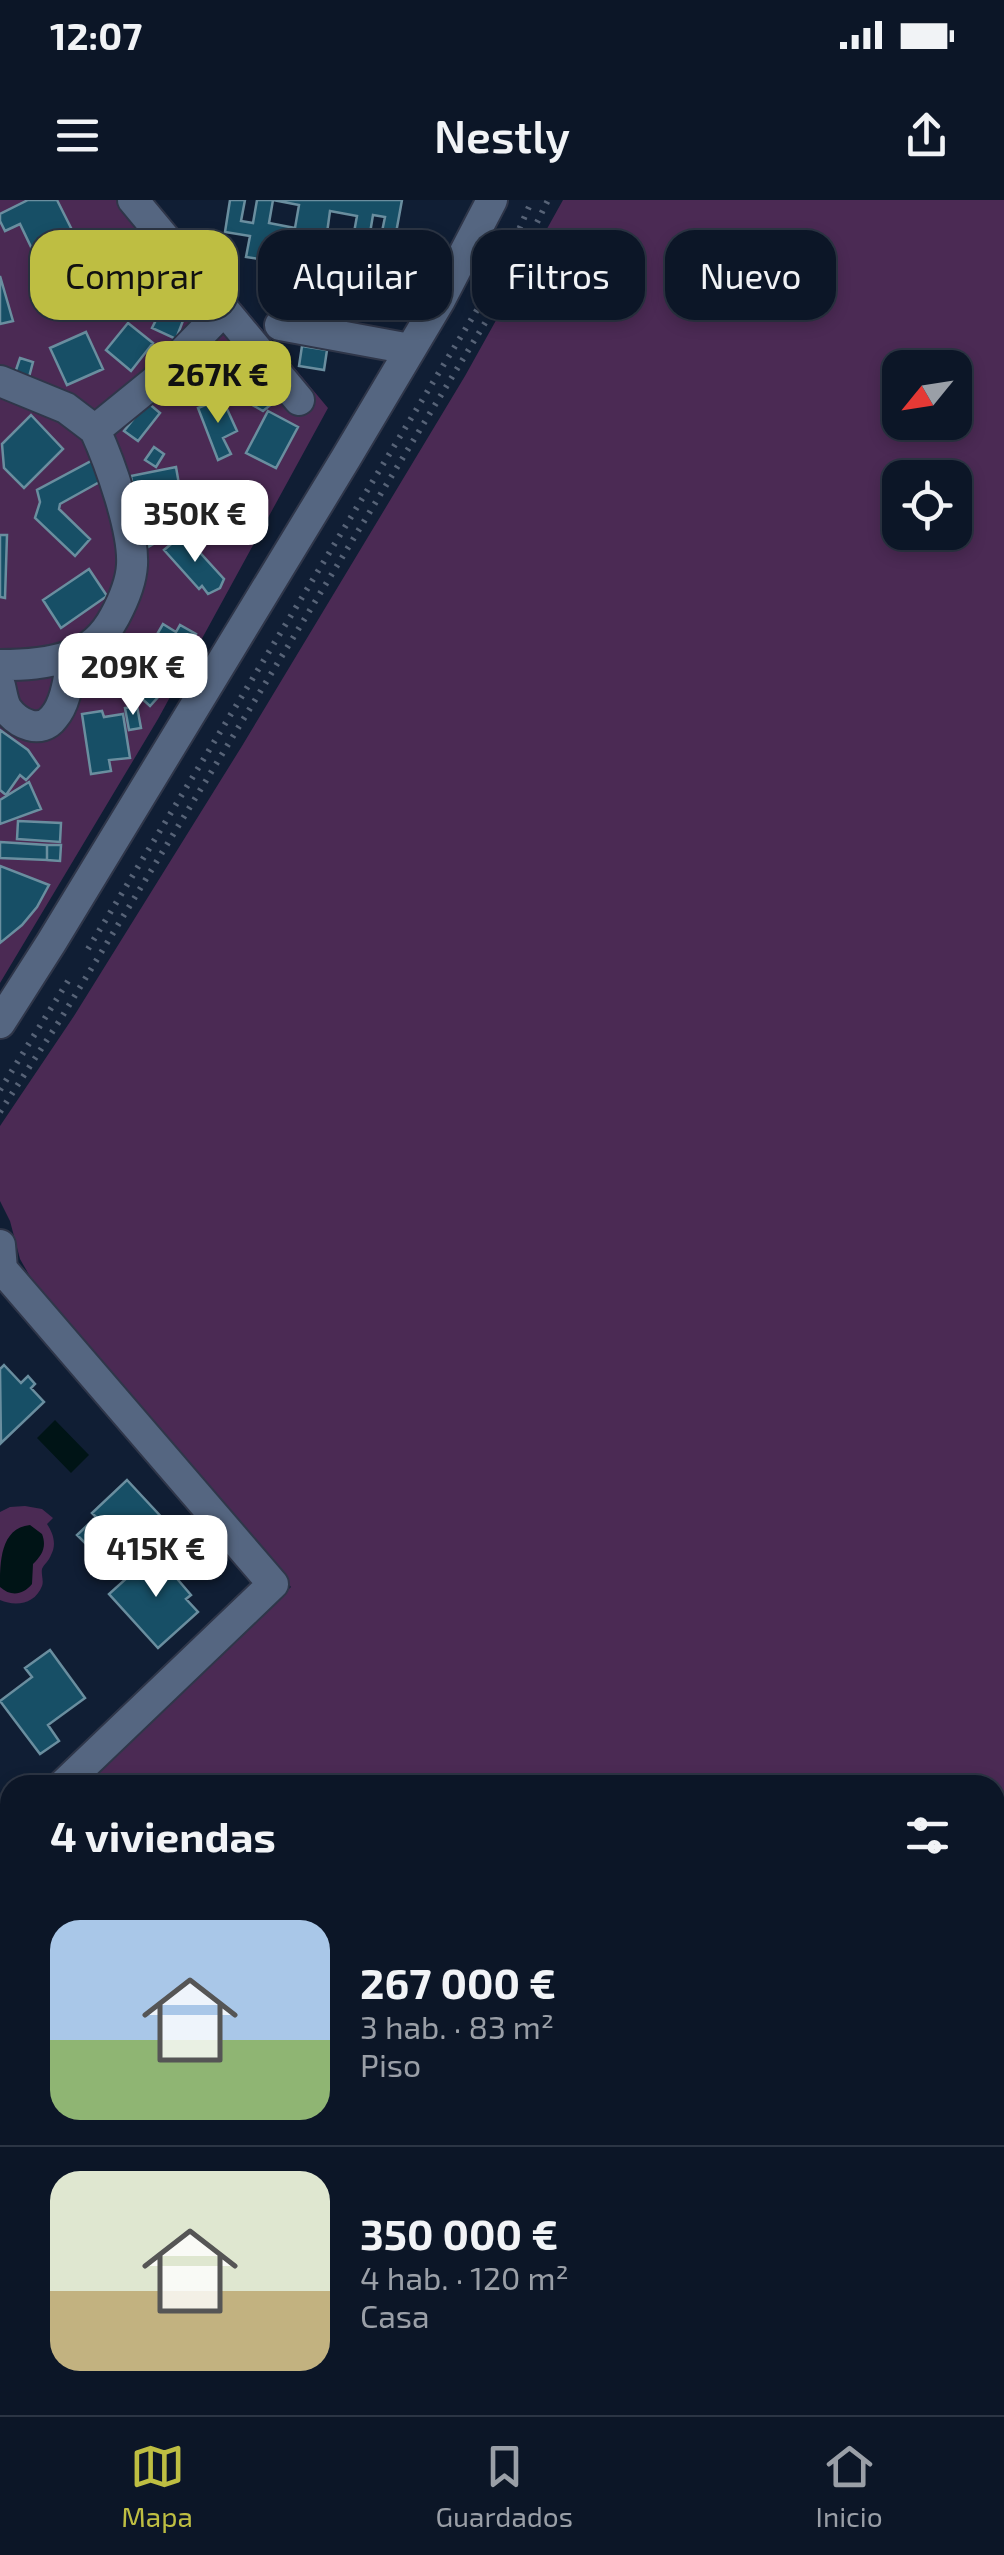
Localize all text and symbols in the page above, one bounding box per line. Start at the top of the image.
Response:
text: 12:07 [50,12,142,58]
icon: menu [50,108,105,163]
text: Nestly [434,108,570,162]
icon: share [899,108,954,163]
chip: Comprar [30,230,238,320]
chip: Alquilar [258,230,452,320]
chip: Filtros [472,230,645,320]
chip: Nuevo [665,230,836,320]
pin: 267K € [137,341,299,426]
north arrow [882,350,972,440]
map controls [882,350,972,550]
text: 267K € [167,354,269,392]
button: locate [882,460,972,550]
pin: 350K € [114,480,276,565]
text: 350K € [143,493,247,531]
pin: 209K € [52,633,214,718]
text: 209K € [80,646,186,684]
pin: 415K € [75,1515,237,1600]
text: 415K € [106,1528,206,1566]
icon: filters [900,1808,955,1863]
text: 4 viviendas [50,1810,276,1860]
text: 267 000 € [360,1957,556,2007]
icon: home [130,1960,250,2080]
text: 3 hab. · 83 m² [360,2007,554,2045]
text: Piso [360,2045,421,2083]
text: 350 000 € [360,2208,558,2258]
icon: home [130,2211,250,2331]
text: 4 hab. · 120 m² [360,2258,569,2296]
text: Casa [360,2296,430,2334]
tab: Mapa [121,2439,193,2533]
tab: Guardados [435,2439,573,2533]
tab: Inicio [816,2439,883,2533]

